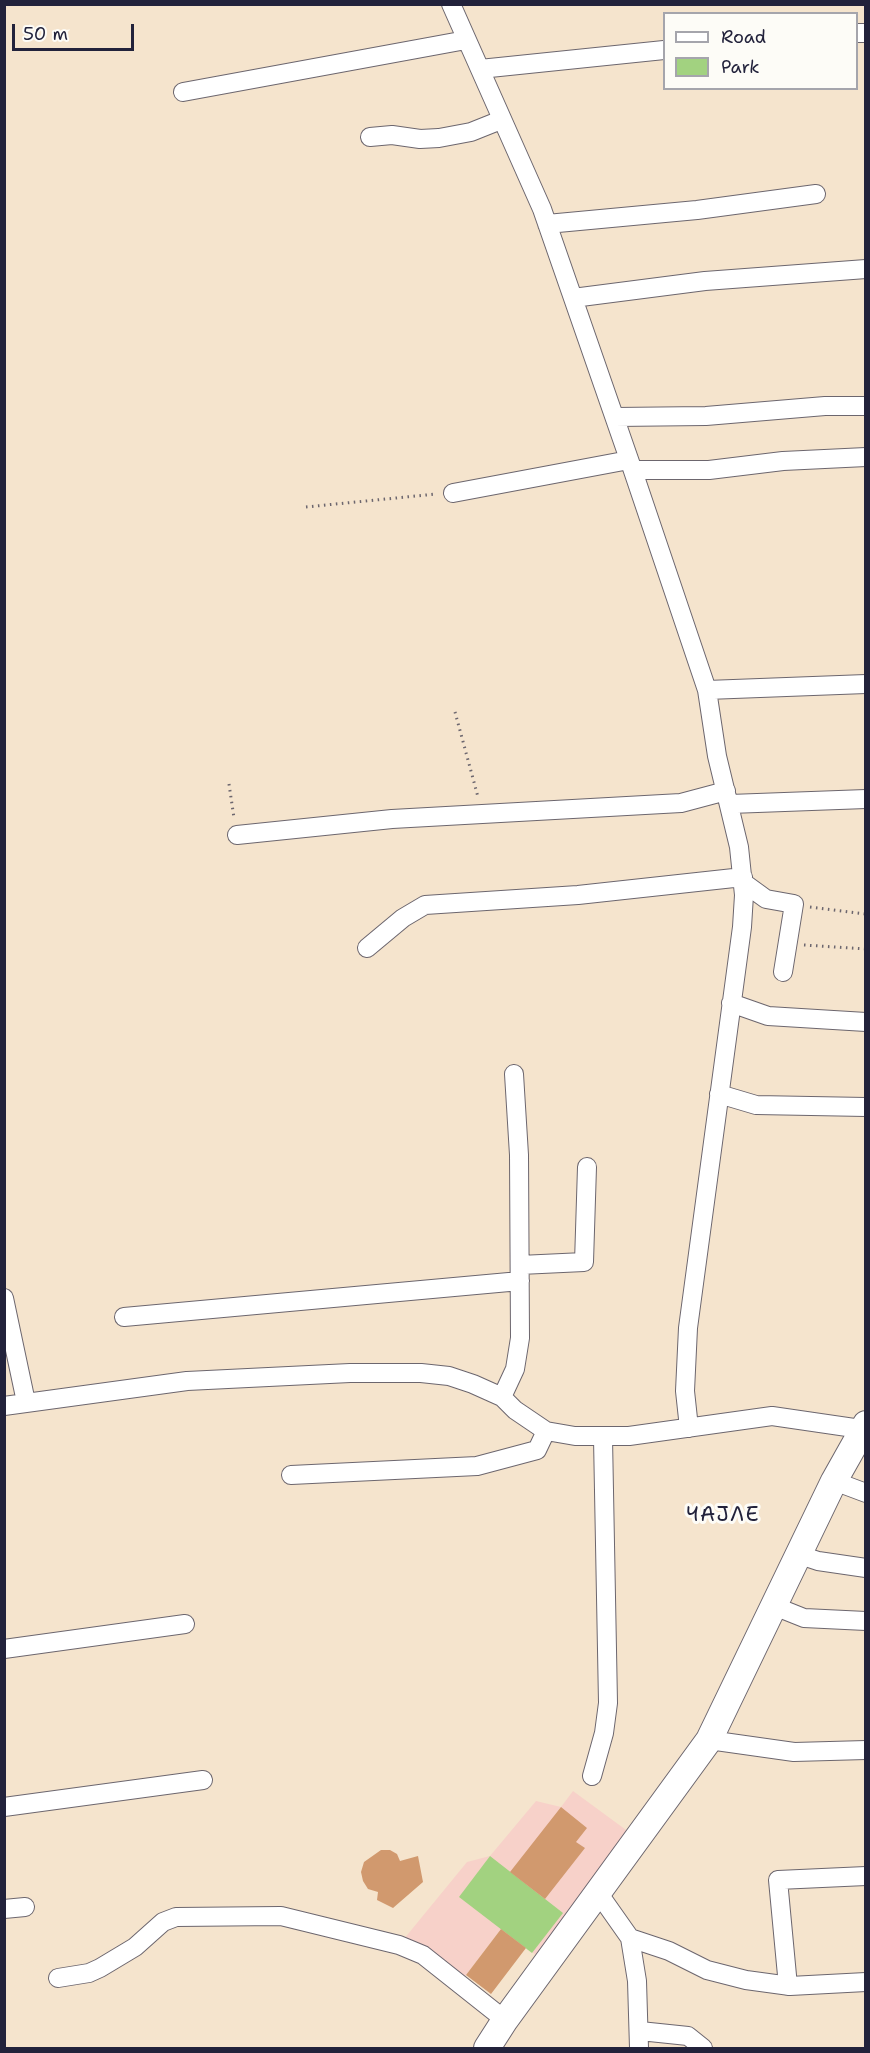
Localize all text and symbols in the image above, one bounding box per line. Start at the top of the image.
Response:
scale bar [15,12,136,50]
legend [663,12,858,90]
text: 50 m [23,22,68,46]
text: Road [721,25,766,49]
text: Park [721,55,760,79]
district label: ЧАЈЛЕ [686,1503,760,1529]

